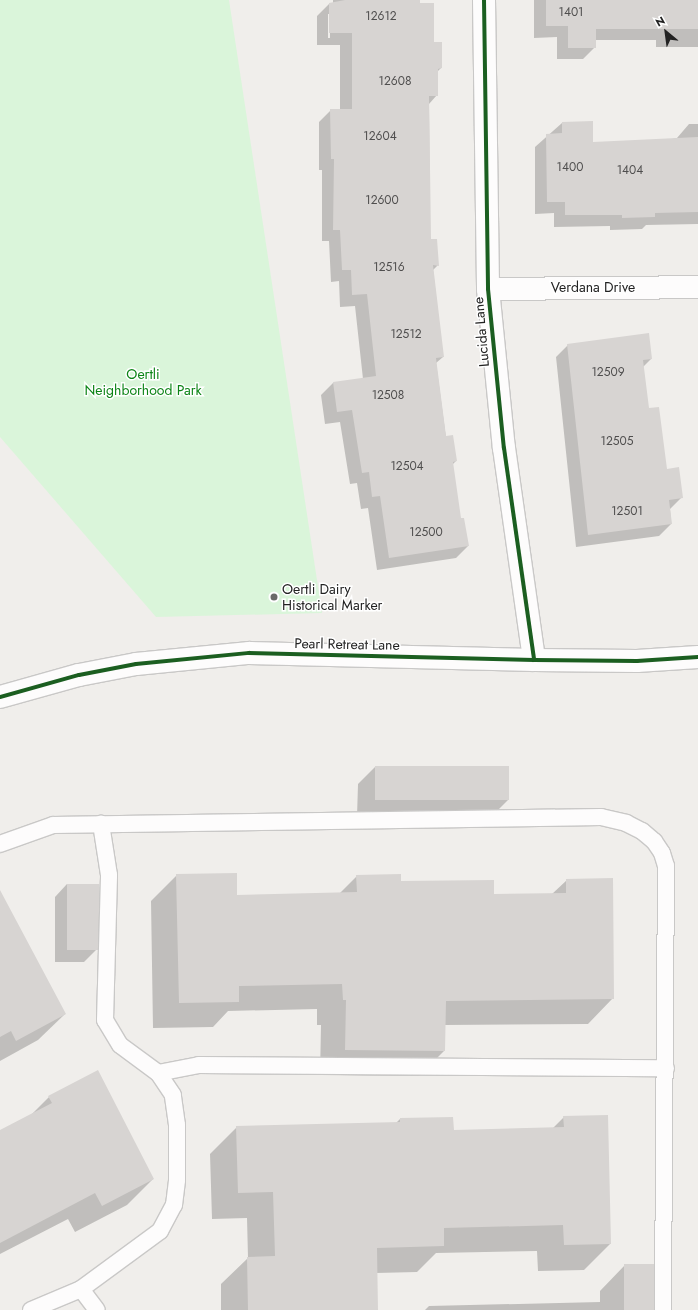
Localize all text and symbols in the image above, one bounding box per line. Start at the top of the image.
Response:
house number: 1401 [559,6,583,20]
house number: 12612 [365,10,397,24]
north arrow [646,12,686,52]
text: N [652,12,668,31]
house number: 12608 [379,75,411,89]
house number: 12604 [363,130,397,144]
house number: 1400 [557,161,583,175]
house number: 1404 [617,164,643,178]
house number: 12600 [365,194,399,208]
house number: 12516 [373,261,405,275]
street label: Verdana Drive [551,279,635,295]
street label: Lucida Lane [470,296,492,368]
house number: 12512 [390,328,422,342]
park label: Oertli Neighborhood Park [84,366,202,398]
house number: 12509 [591,366,625,380]
house number: 12508 [372,389,404,403]
house number: 12505 [601,435,633,449]
house number: 12504 [390,460,424,474]
house number: 12501 [611,505,643,519]
house number: 12500 [409,526,443,540]
place label: Oertli Dairy Historical Marker [282,581,382,614]
marker: Oertli Dairy Historical Marker [269,592,279,602]
street label: Pearl Retreat Lane [294,635,400,653]

